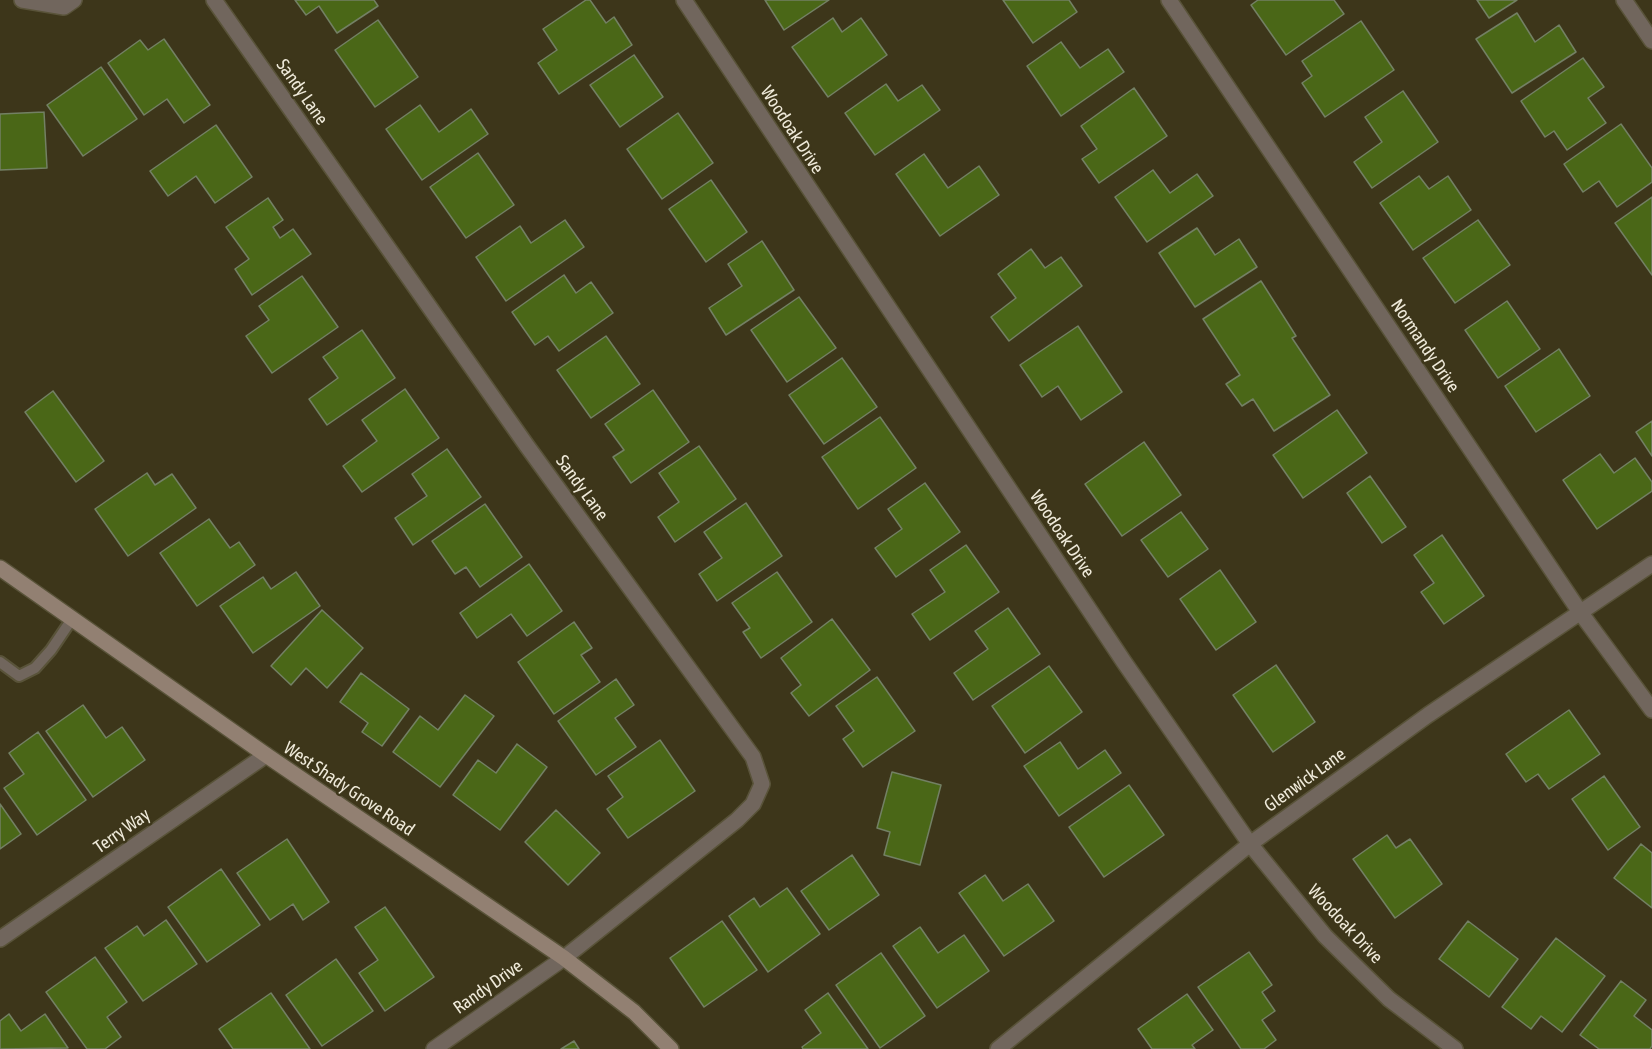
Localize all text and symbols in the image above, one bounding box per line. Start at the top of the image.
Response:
street label: Sandy Lane [272,55,332,129]
street label: Woodoak Drive [756,82,828,178]
street label: Normandy Drive [1386,295,1464,397]
street label: Sandy Lane [551,451,613,525]
street label: Woodoak Drive [1025,486,1099,582]
street label: West Shady Grove Road [279,737,419,841]
street label: Glenwick Lane [1260,743,1350,817]
street label: Terry Way [90,804,154,858]
street label: Woodoak Drive [1303,880,1387,968]
street label: Randy Drive [449,955,527,1019]

